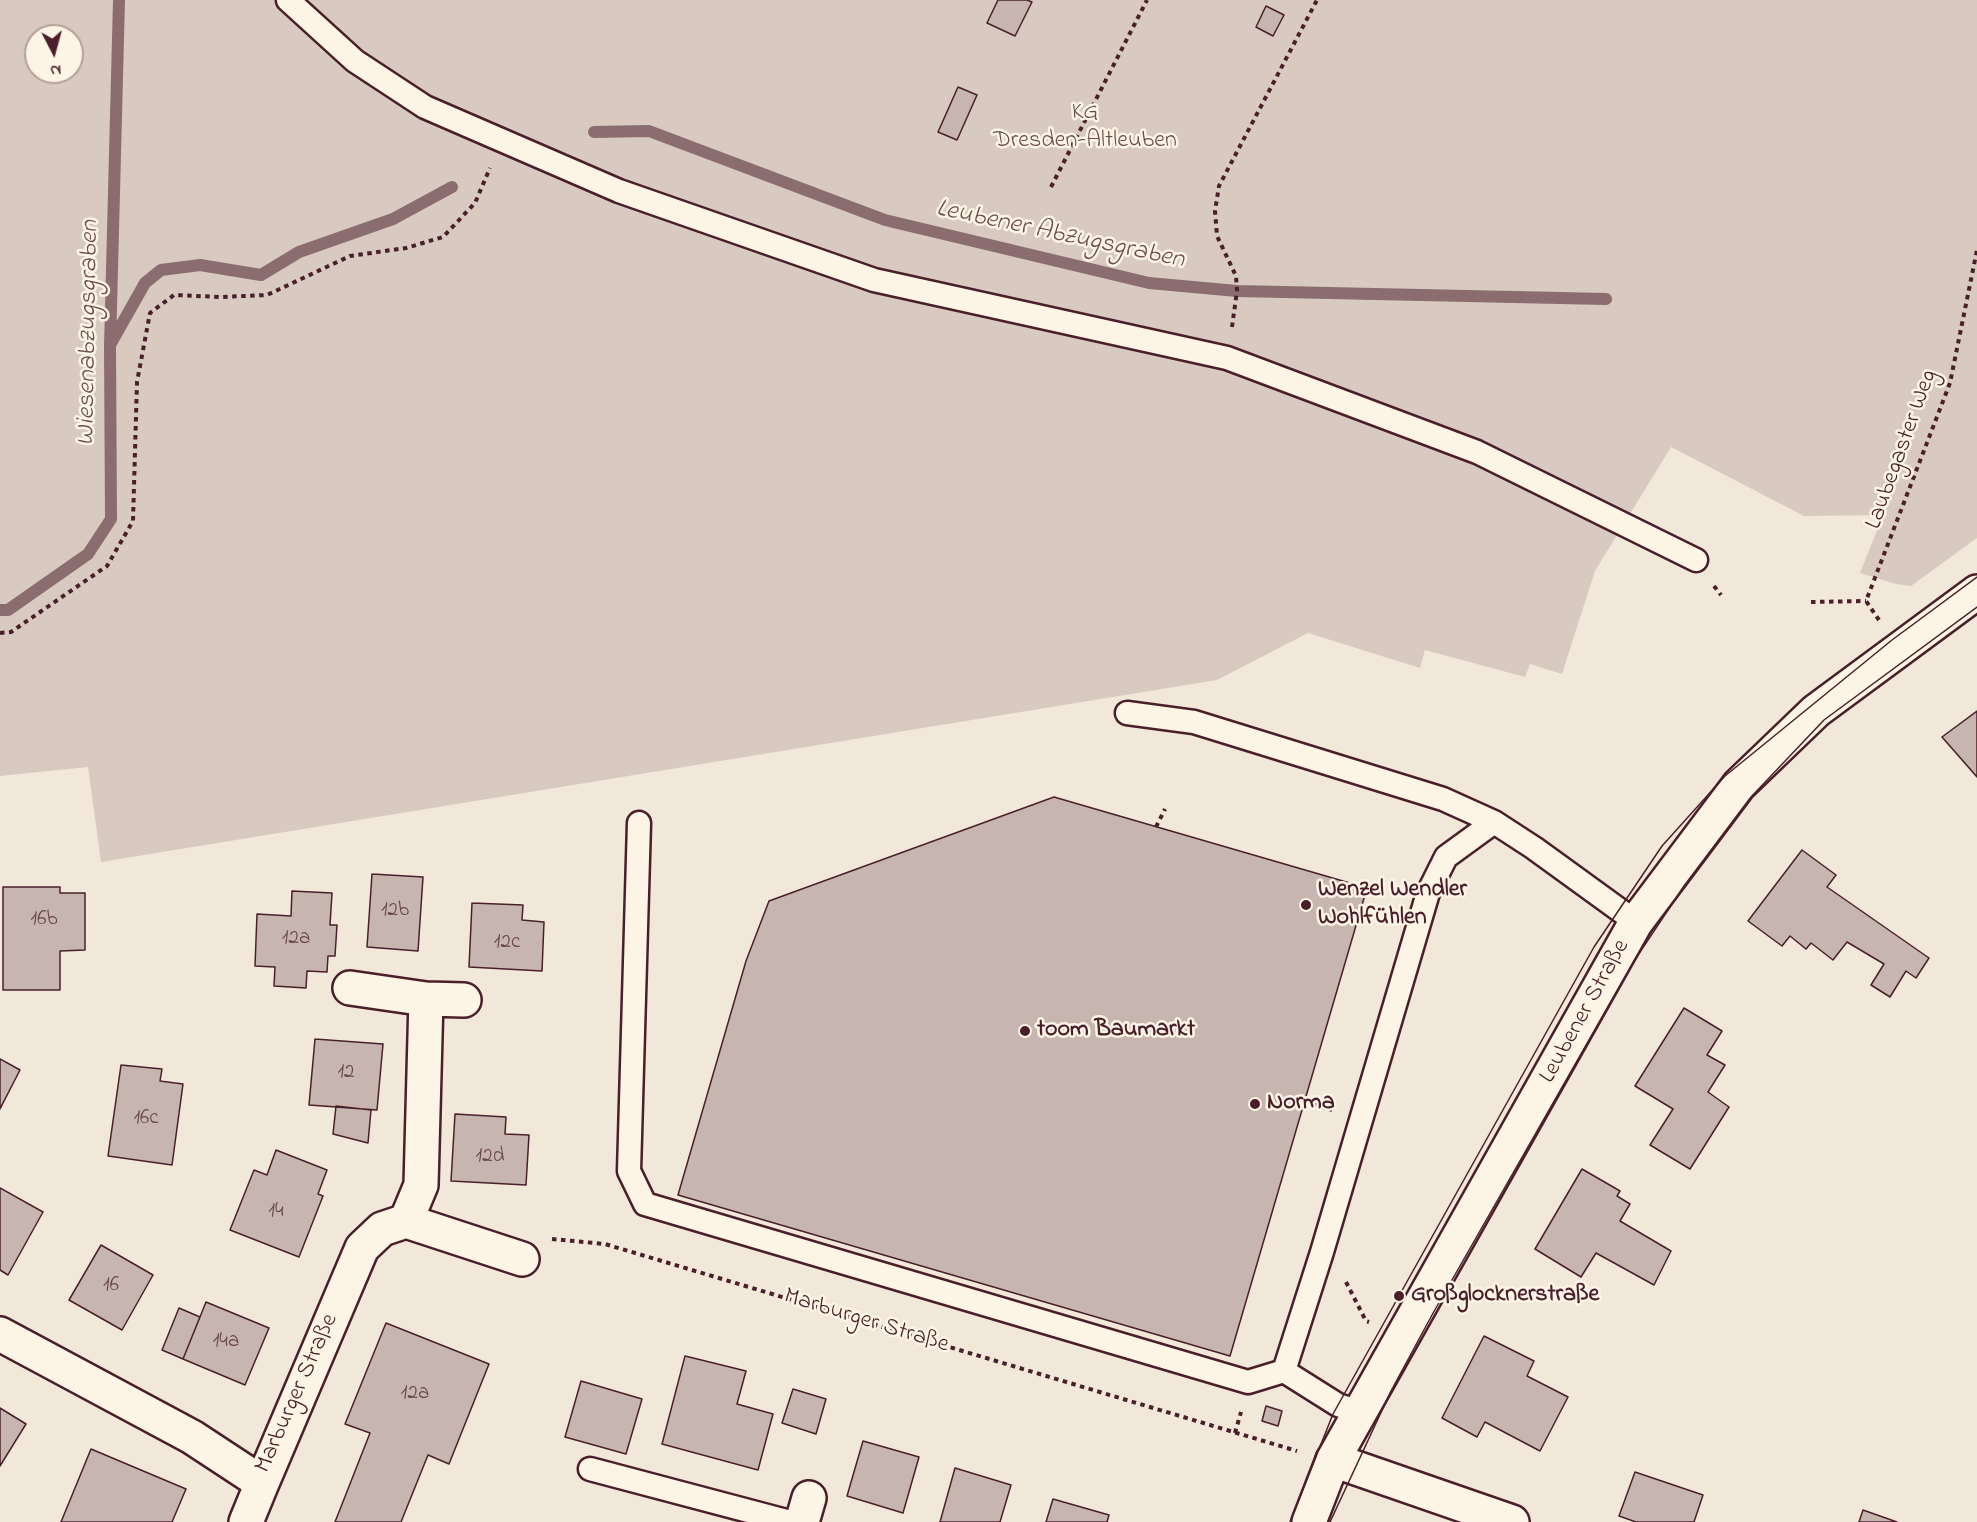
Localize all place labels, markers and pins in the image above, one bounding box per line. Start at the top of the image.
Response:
place label: Wenzel Wendler Wohlfühlen [1318,877,1467,933]
marker: Wenzel Wendler Wohlfühlen [1299,898,1313,912]
place label: toom Baumarkt [1037,1017,1195,1045]
marker: toom Baumarkt [1018,1024,1032,1038]
place label: Norma [1267,1090,1335,1118]
marker: Norma [1248,1097,1262,1111]
place label: Großglocknerstraße [1411,1282,1599,1310]
marker: Großglocknerstraße [1392,1289,1406,1303]

